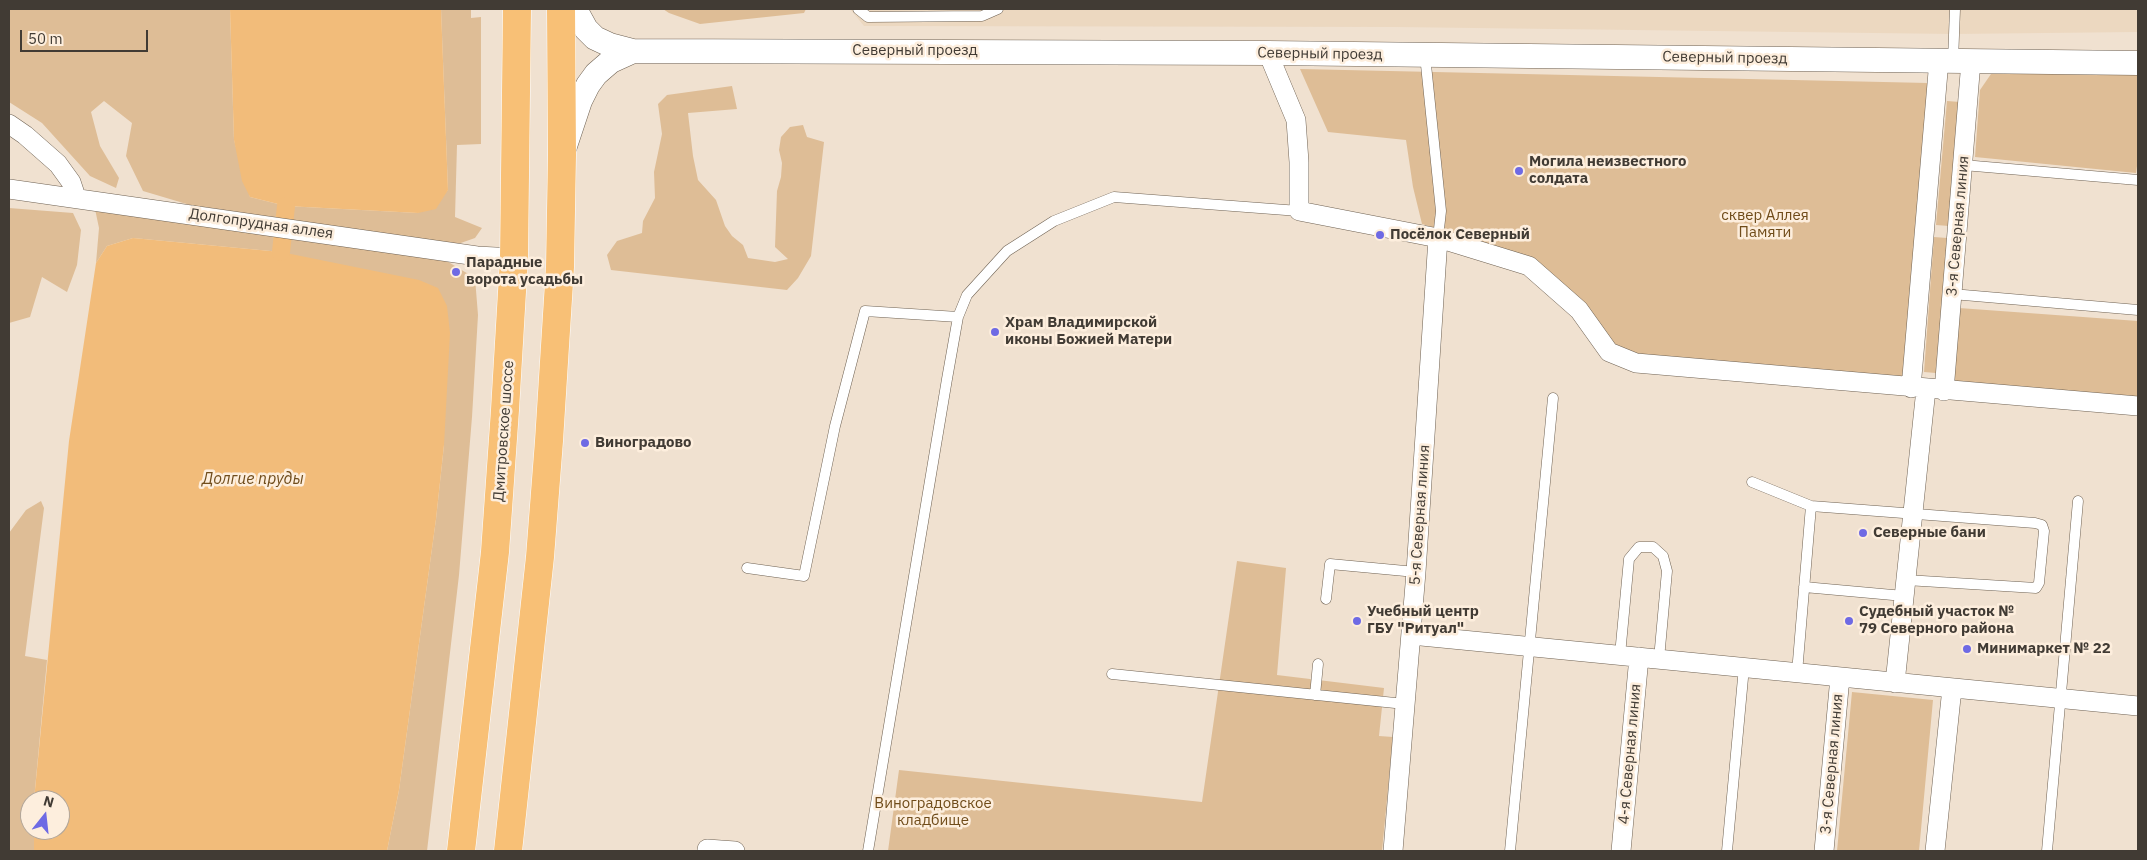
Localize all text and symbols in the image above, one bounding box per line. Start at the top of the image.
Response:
scale bar [22,20,150,52]
text: 50 m [28,29,63,48]
street label: Северный проезд [852,42,978,60]
street label: Северный проезд [1257,44,1383,64]
street label: Северный проезд [1662,48,1788,68]
place label: Могила неизвестного солдата [1529,153,1687,188]
street label: 3-я Северная линия [1943,155,1973,297]
marker: Могила неизвестного солдата [1513,165,1525,177]
street label: Долгопрудная аллея [188,205,334,243]
park label: сквер Аллея Памяти [1721,207,1809,242]
place label: Посёлок Северный [1390,226,1530,244]
marker: Посёлок Северный [1374,229,1386,241]
place label: Парадные ворота усадьбы [466,254,583,289]
marker: Парадные ворота усадьбы [450,266,462,278]
place label: Храм Владимирской иконы Божией Матери [1005,314,1172,349]
marker: Храм Владимирской иконы Божией Матери [989,326,1001,338]
street label: Дмитровское шоссе [490,360,518,502]
place label: Виноградово [595,434,692,452]
marker: Виноградово [579,437,591,449]
street label: 5-я Северная линия [1406,444,1434,586]
water label: Долгие пруды [202,469,304,489]
place label: Северные бани [1873,524,1986,542]
marker: Северные бани [1857,527,1869,539]
place label: Учебный центр ГБУ "Ритуал" [1367,603,1479,638]
place label: Судебный участок № 79 Северного района [1859,603,2014,638]
marker: Учебный центр ГБУ "Ритуал" [1351,615,1363,627]
marker: Судебный участок № 79 Северного района [1843,615,1855,627]
place label: Минимаркет № 22 [1977,640,2111,658]
marker: Минимаркет № 22 [1961,643,1973,655]
street label: 4-я Северная линия [1615,683,1645,825]
street label: 3-я Северная линия [1817,693,1847,835]
north arrow [20,790,70,840]
text: N [41,791,56,812]
park label: Виноградовское кладбище [874,795,992,830]

